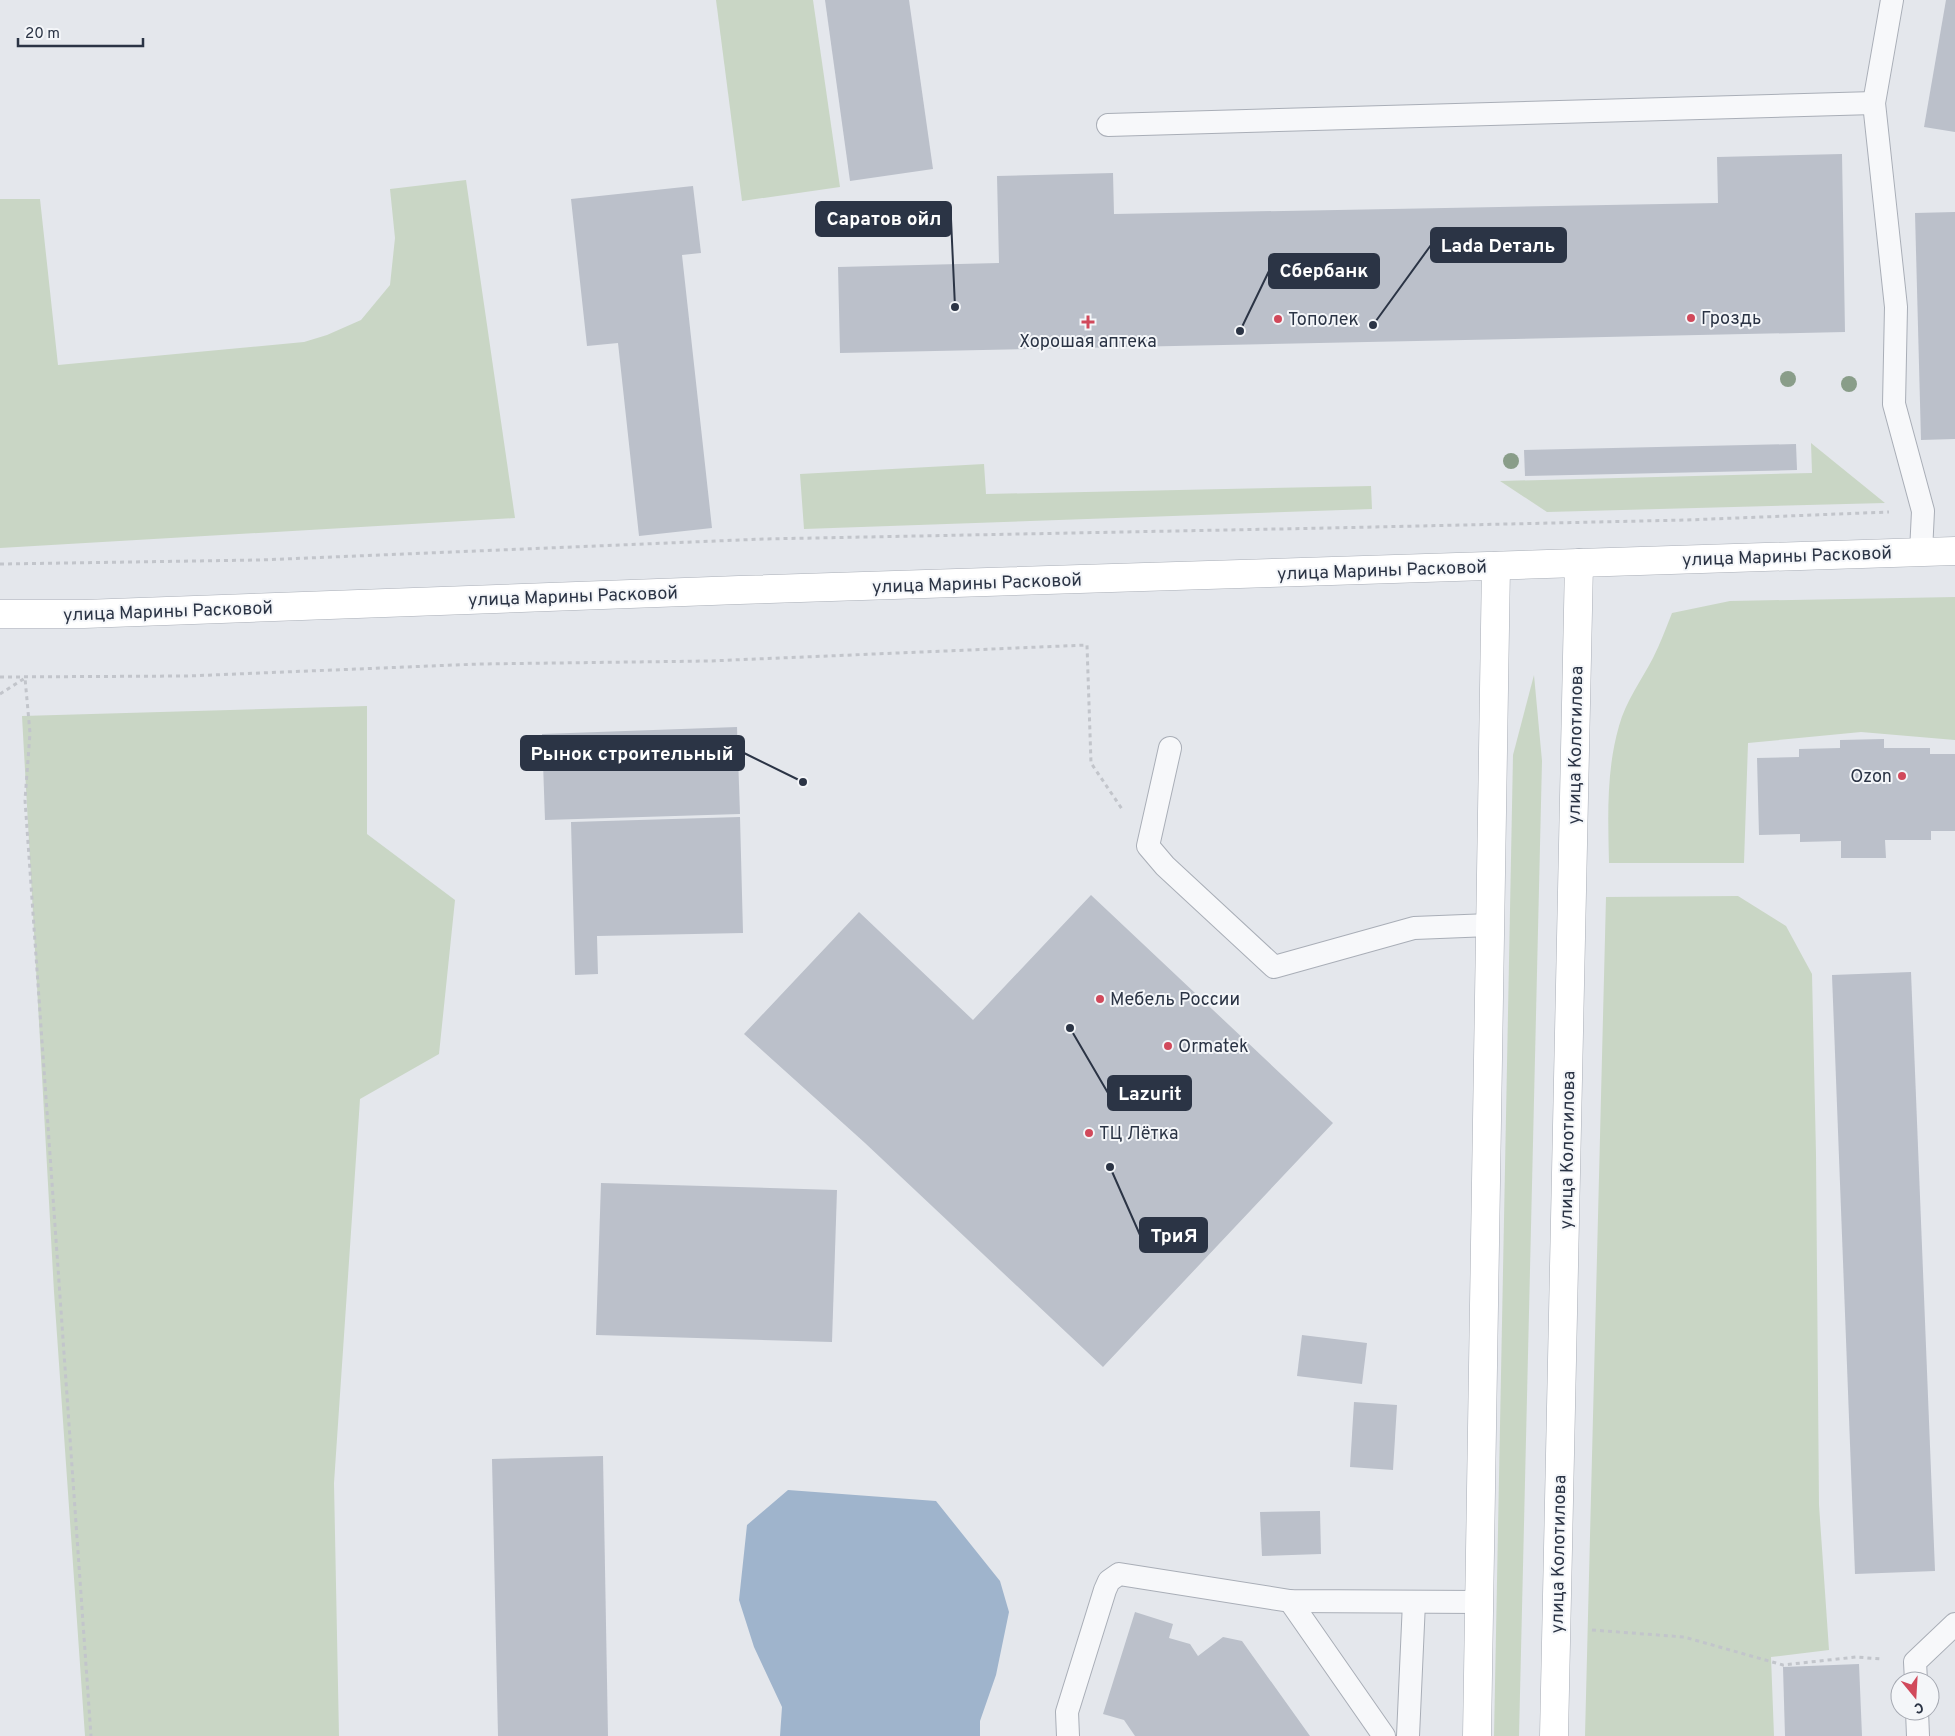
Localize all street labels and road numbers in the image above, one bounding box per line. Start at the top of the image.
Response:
street label: улица Марины Расковой [1682,542,1892,573]
street label: улица Марины Расковой [1277,556,1487,587]
street label: улица Марины Расковой [872,569,1082,600]
street label: улица Марины Расковой [468,582,678,613]
street label: улица Марины Расковой [63,597,273,628]
street label: улица Колотилова [1564,666,1589,825]
street label: улица Колотилова [1556,1071,1581,1230]
street label: улица Колотилова [1547,1475,1572,1634]

